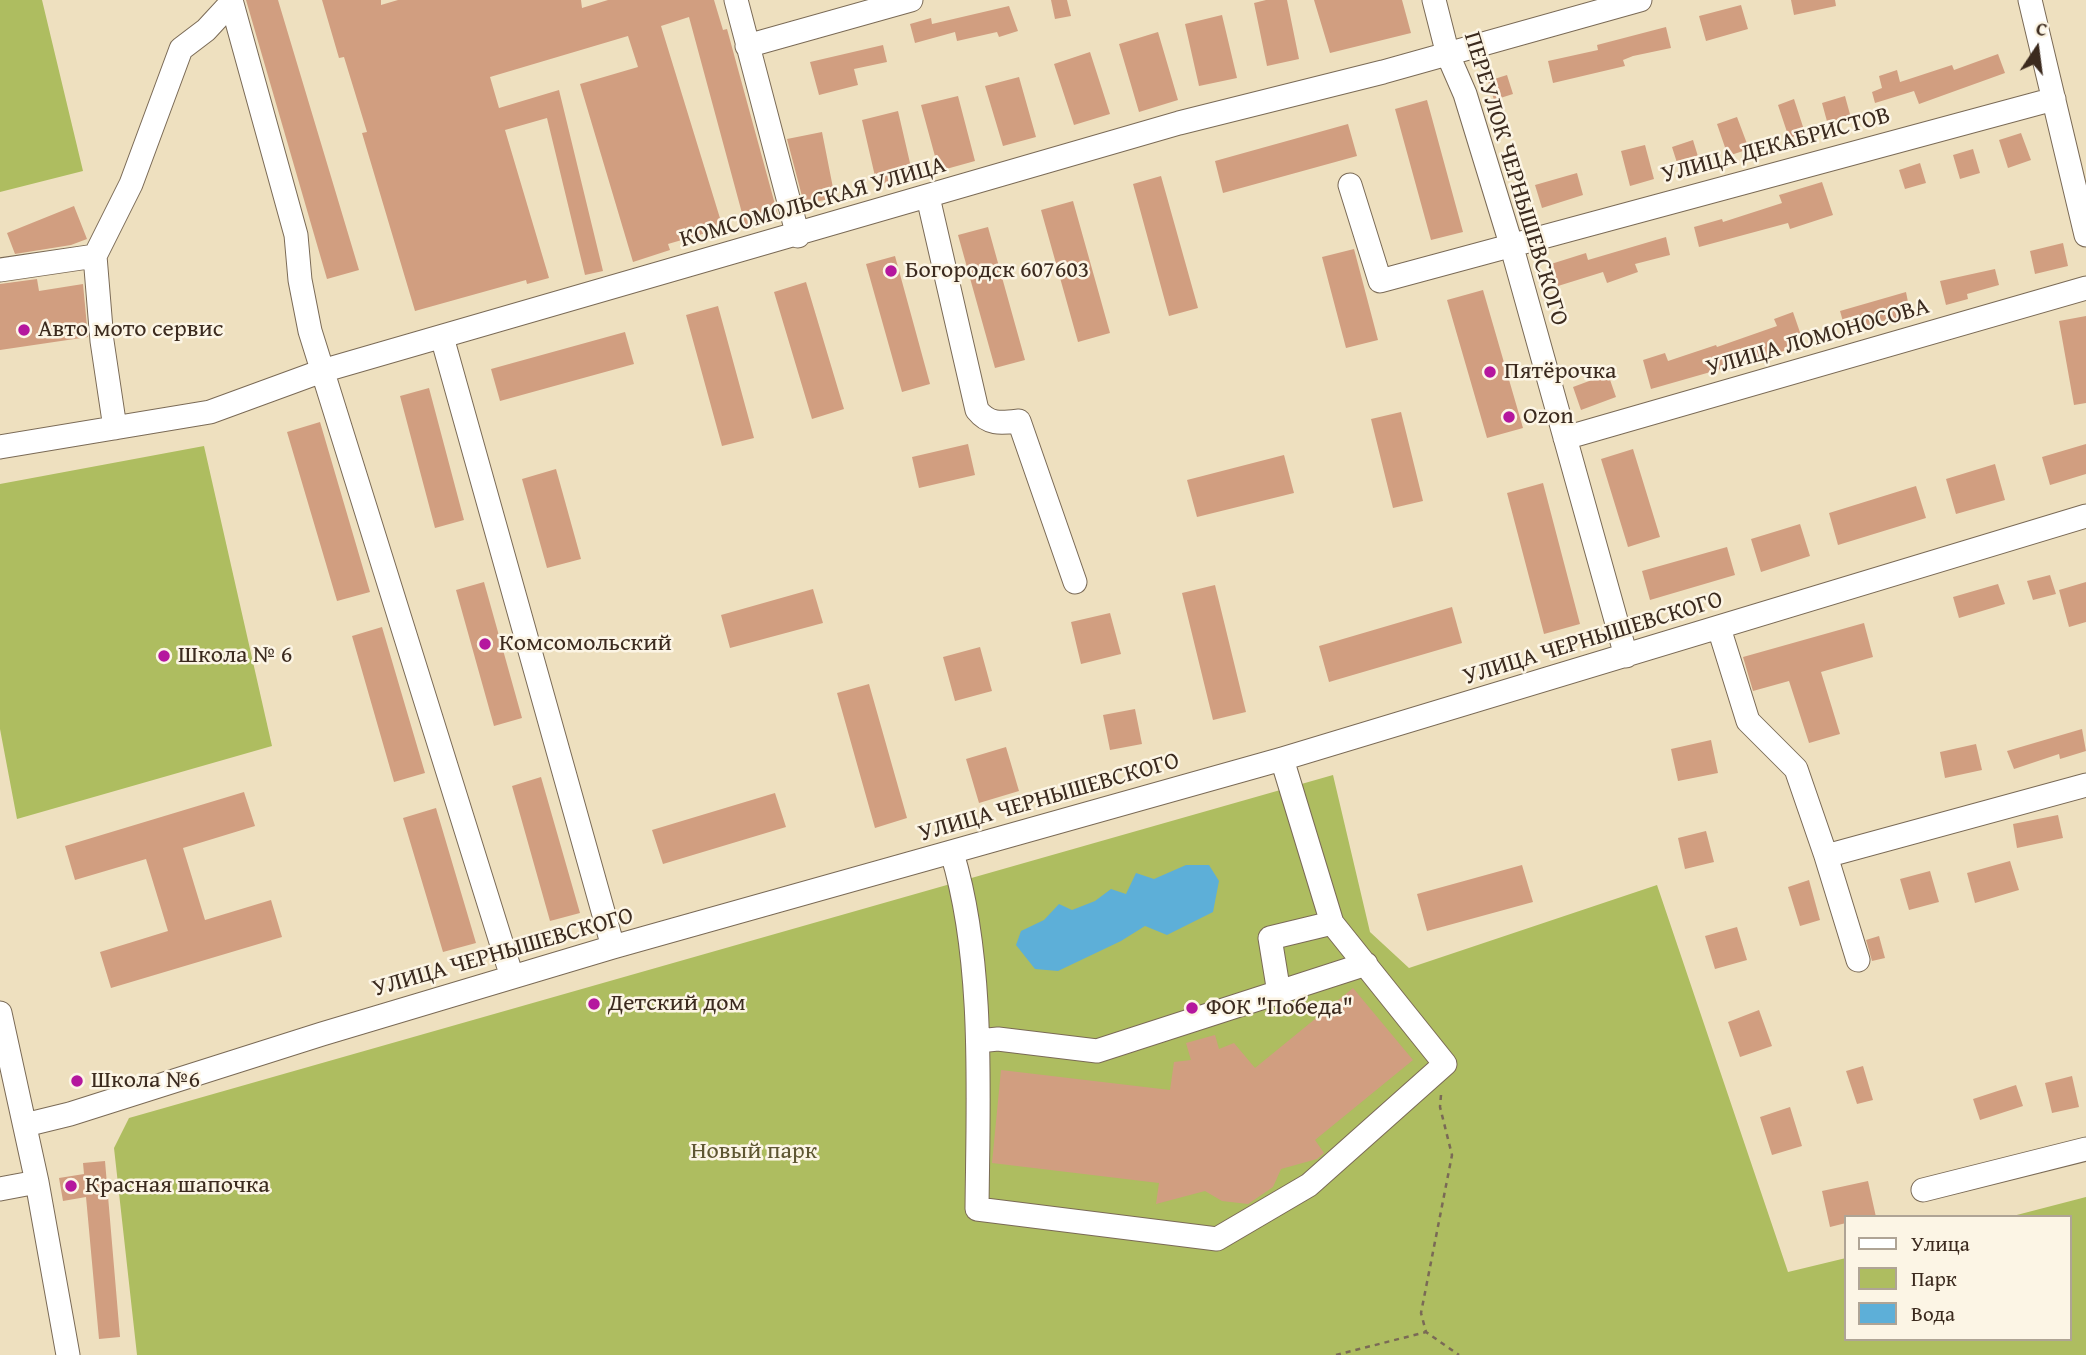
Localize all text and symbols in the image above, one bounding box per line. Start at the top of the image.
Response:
north arrow [2002,14,2072,84]
text: С [2033,14,2050,43]
street label: ПЕРЕУЛОК ЧЕРНЫШЕВСКОГО [1457,29,1573,329]
street label: УЛИЦА ДЕКАБРИСТОВ [1659,102,1893,190]
street label: КОМСОМОЛЬСКАЯ УЛИЦА [677,151,949,255]
place label: Богородск 607603 [905,257,1089,285]
marker: Богородск 607603 [883,263,899,279]
street label: УЛИЦА ЛОМОНОСОВА [1703,292,1933,384]
place label: Авто мото сервис [38,316,223,344]
marker: Авто мото сервис [16,322,32,338]
place label: Пятёрочка [1504,358,1616,386]
marker: Пятёрочка [1482,364,1498,380]
place label: Ozon [1523,403,1574,431]
marker: Ozon [1501,409,1517,425]
street label: УЛИЦА ЧЕРНЫШЕВСКОГО [1460,586,1726,692]
place label: Комсомольский [499,630,672,658]
marker: Комсомольский [477,636,493,652]
place label: Школа № 6 [178,642,292,670]
marker: Школа № 6 [156,648,172,664]
street label: УЛИЦА ЧЕРНЫШЕВСКОГО [915,747,1183,849]
street label: УЛИЦА ЧЕРНЫШЕВСКОГО [369,902,637,1004]
place label: Детский дом [608,990,746,1018]
place label: ФОК "Победа" [1206,994,1353,1022]
marker: Детский дом [586,996,602,1012]
marker: ФОК "Победа" [1184,1000,1200,1016]
place label: Школа №6 [91,1067,200,1095]
marker: Школа №6 [69,1073,85,1089]
park label: Новый парк [691,1138,817,1166]
place label: Красная шапочка [85,1172,270,1200]
marker: Красная шапочка [63,1178,79,1194]
legend [1844,1215,2072,1341]
text: Улица [1911,1228,1970,1259]
text: Парк [1911,1263,1957,1294]
text: Вода [1911,1298,1955,1329]

